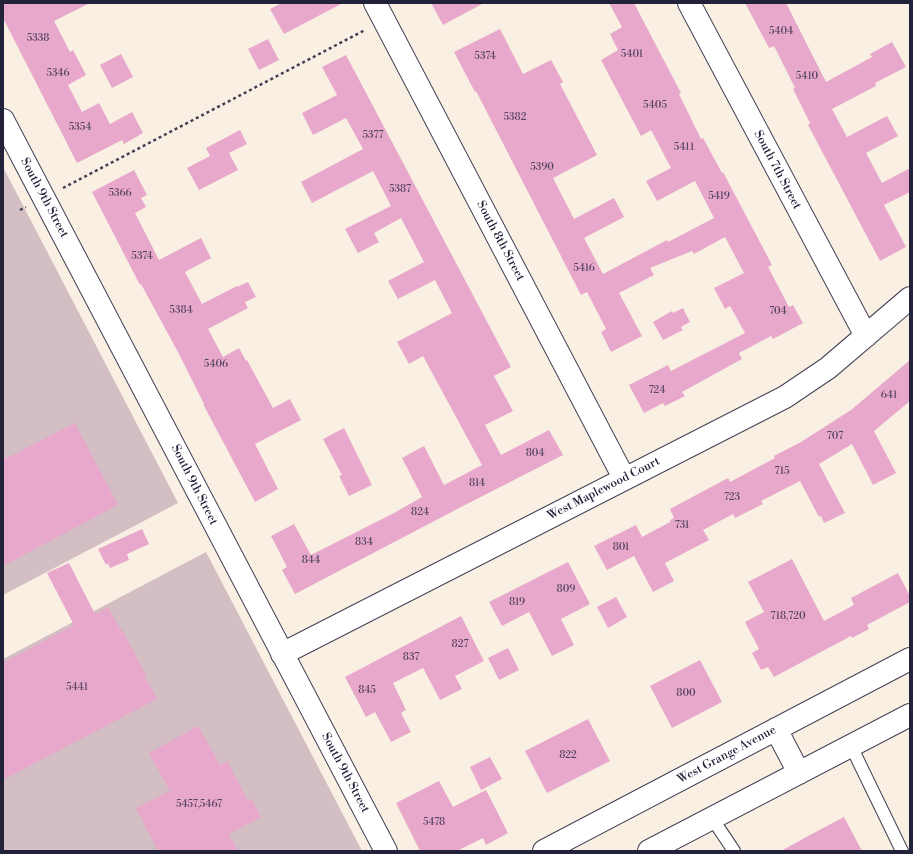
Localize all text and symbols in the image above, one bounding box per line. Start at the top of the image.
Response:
house number: 5404 [769,26,793,38]
house number: 5338 [27,33,49,45]
house number: 5401 [621,49,643,61]
house number: 5374 [474,51,496,63]
house number: 5346 [46,68,70,80]
house number: 5410 [796,71,818,83]
house number: 5405 [643,100,667,112]
house number: 5382 [504,112,526,124]
house number: 5354 [69,122,91,134]
street label: South 7th Street [750,128,804,212]
house number: 5377 [363,130,383,142]
house number: 5411 [674,142,694,154]
street label: South 9th Street [17,156,71,240]
house number: 5390 [530,162,554,174]
house number: 5387 [389,184,411,196]
house number: 5366 [108,188,132,200]
house number: 5419 [708,191,730,203]
street label: South 8th Street [473,199,527,283]
house number: 5374 [131,251,153,263]
house number: 5416 [573,263,595,275]
house number: 5384 [169,305,193,317]
house number: 704 [769,306,787,318]
house number: 5406 [204,359,228,371]
house number: 724 [649,385,665,397]
house number: 641 [881,390,897,402]
house number: 707 [827,431,843,443]
street label: South 9th Street [168,442,220,528]
house number: 804 [526,448,544,460]
street label: West Maplewood Court [545,454,663,524]
house number: 715 [774,466,790,478]
house number: 814 [469,478,485,490]
house number: 723 [724,492,740,504]
house number: 824 [411,507,429,519]
house number: 731 [675,520,689,532]
house number: 834 [355,537,373,549]
house number: 801 [613,542,629,554]
house number: 844 [302,555,320,567]
house number: 809 [557,584,575,596]
house number: 819 [509,597,525,609]
house number: 718,720 [770,611,806,623]
house number: 827 [452,639,468,651]
house number: 837 [403,652,419,664]
house number: 5441 [66,682,88,694]
house number: 845 [358,685,376,697]
house number: 800 [676,688,696,700]
street label: West Grange Avenue [675,723,779,787]
street label: South 9th Street [318,731,372,815]
house number: 822 [559,750,577,762]
house number: 5457,5467 [176,799,222,811]
house number: 5478 [423,817,445,829]

